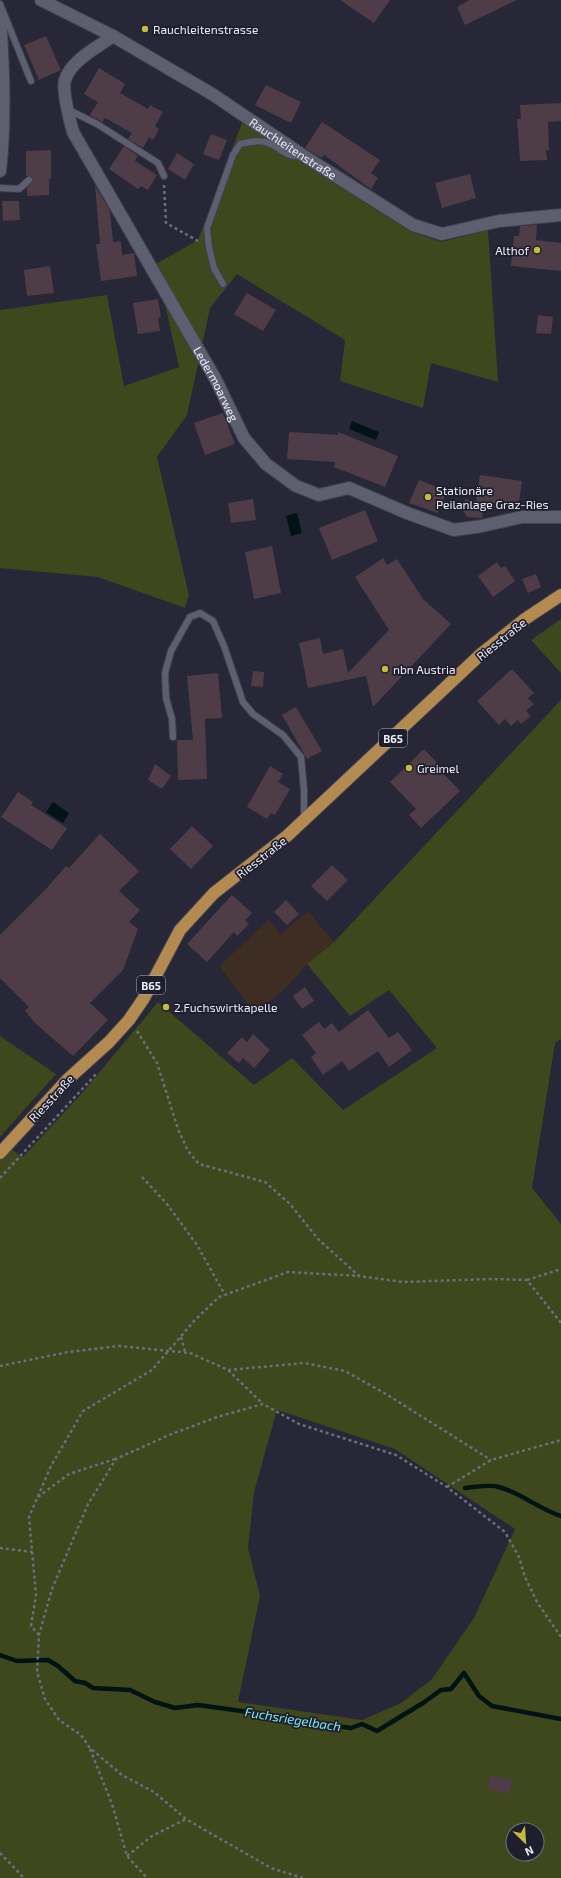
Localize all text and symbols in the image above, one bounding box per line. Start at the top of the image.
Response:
place label: Rauchleitenstrasse [153,22,258,36]
marker: Rauchleitenstrasse [140,24,150,34]
street label: Rauchleitenstraße [247,114,339,182]
place label: Althof [495,243,529,257]
marker: Althof [532,245,542,255]
street label: Ledermoarweg [191,344,242,424]
place label: Stationäre Peilanlage Graz-Ries [436,483,549,511]
marker: Stationäre Peilanlage Graz-Ries [423,492,433,502]
street label: Riesstraße [473,615,529,663]
place label: nbn Austria [393,662,456,676]
marker: nbn Austria [380,664,390,674]
road number: B65 [379,729,407,747]
place label: Greimel [417,761,460,775]
marker: Greimel [404,763,414,773]
street label: Riesstraße [233,833,289,881]
road number: B65 [137,976,165,994]
place label: 2.Fuchswirtkapelle [174,1000,277,1014]
marker: 2.Fuchswirtkapelle [161,1002,171,1012]
street label: Riesstraße [26,1071,76,1125]
water label: Fuchsriegelbach [244,1704,342,1734]
north arrow [505,1822,545,1862]
text: N [523,1844,536,1859]

